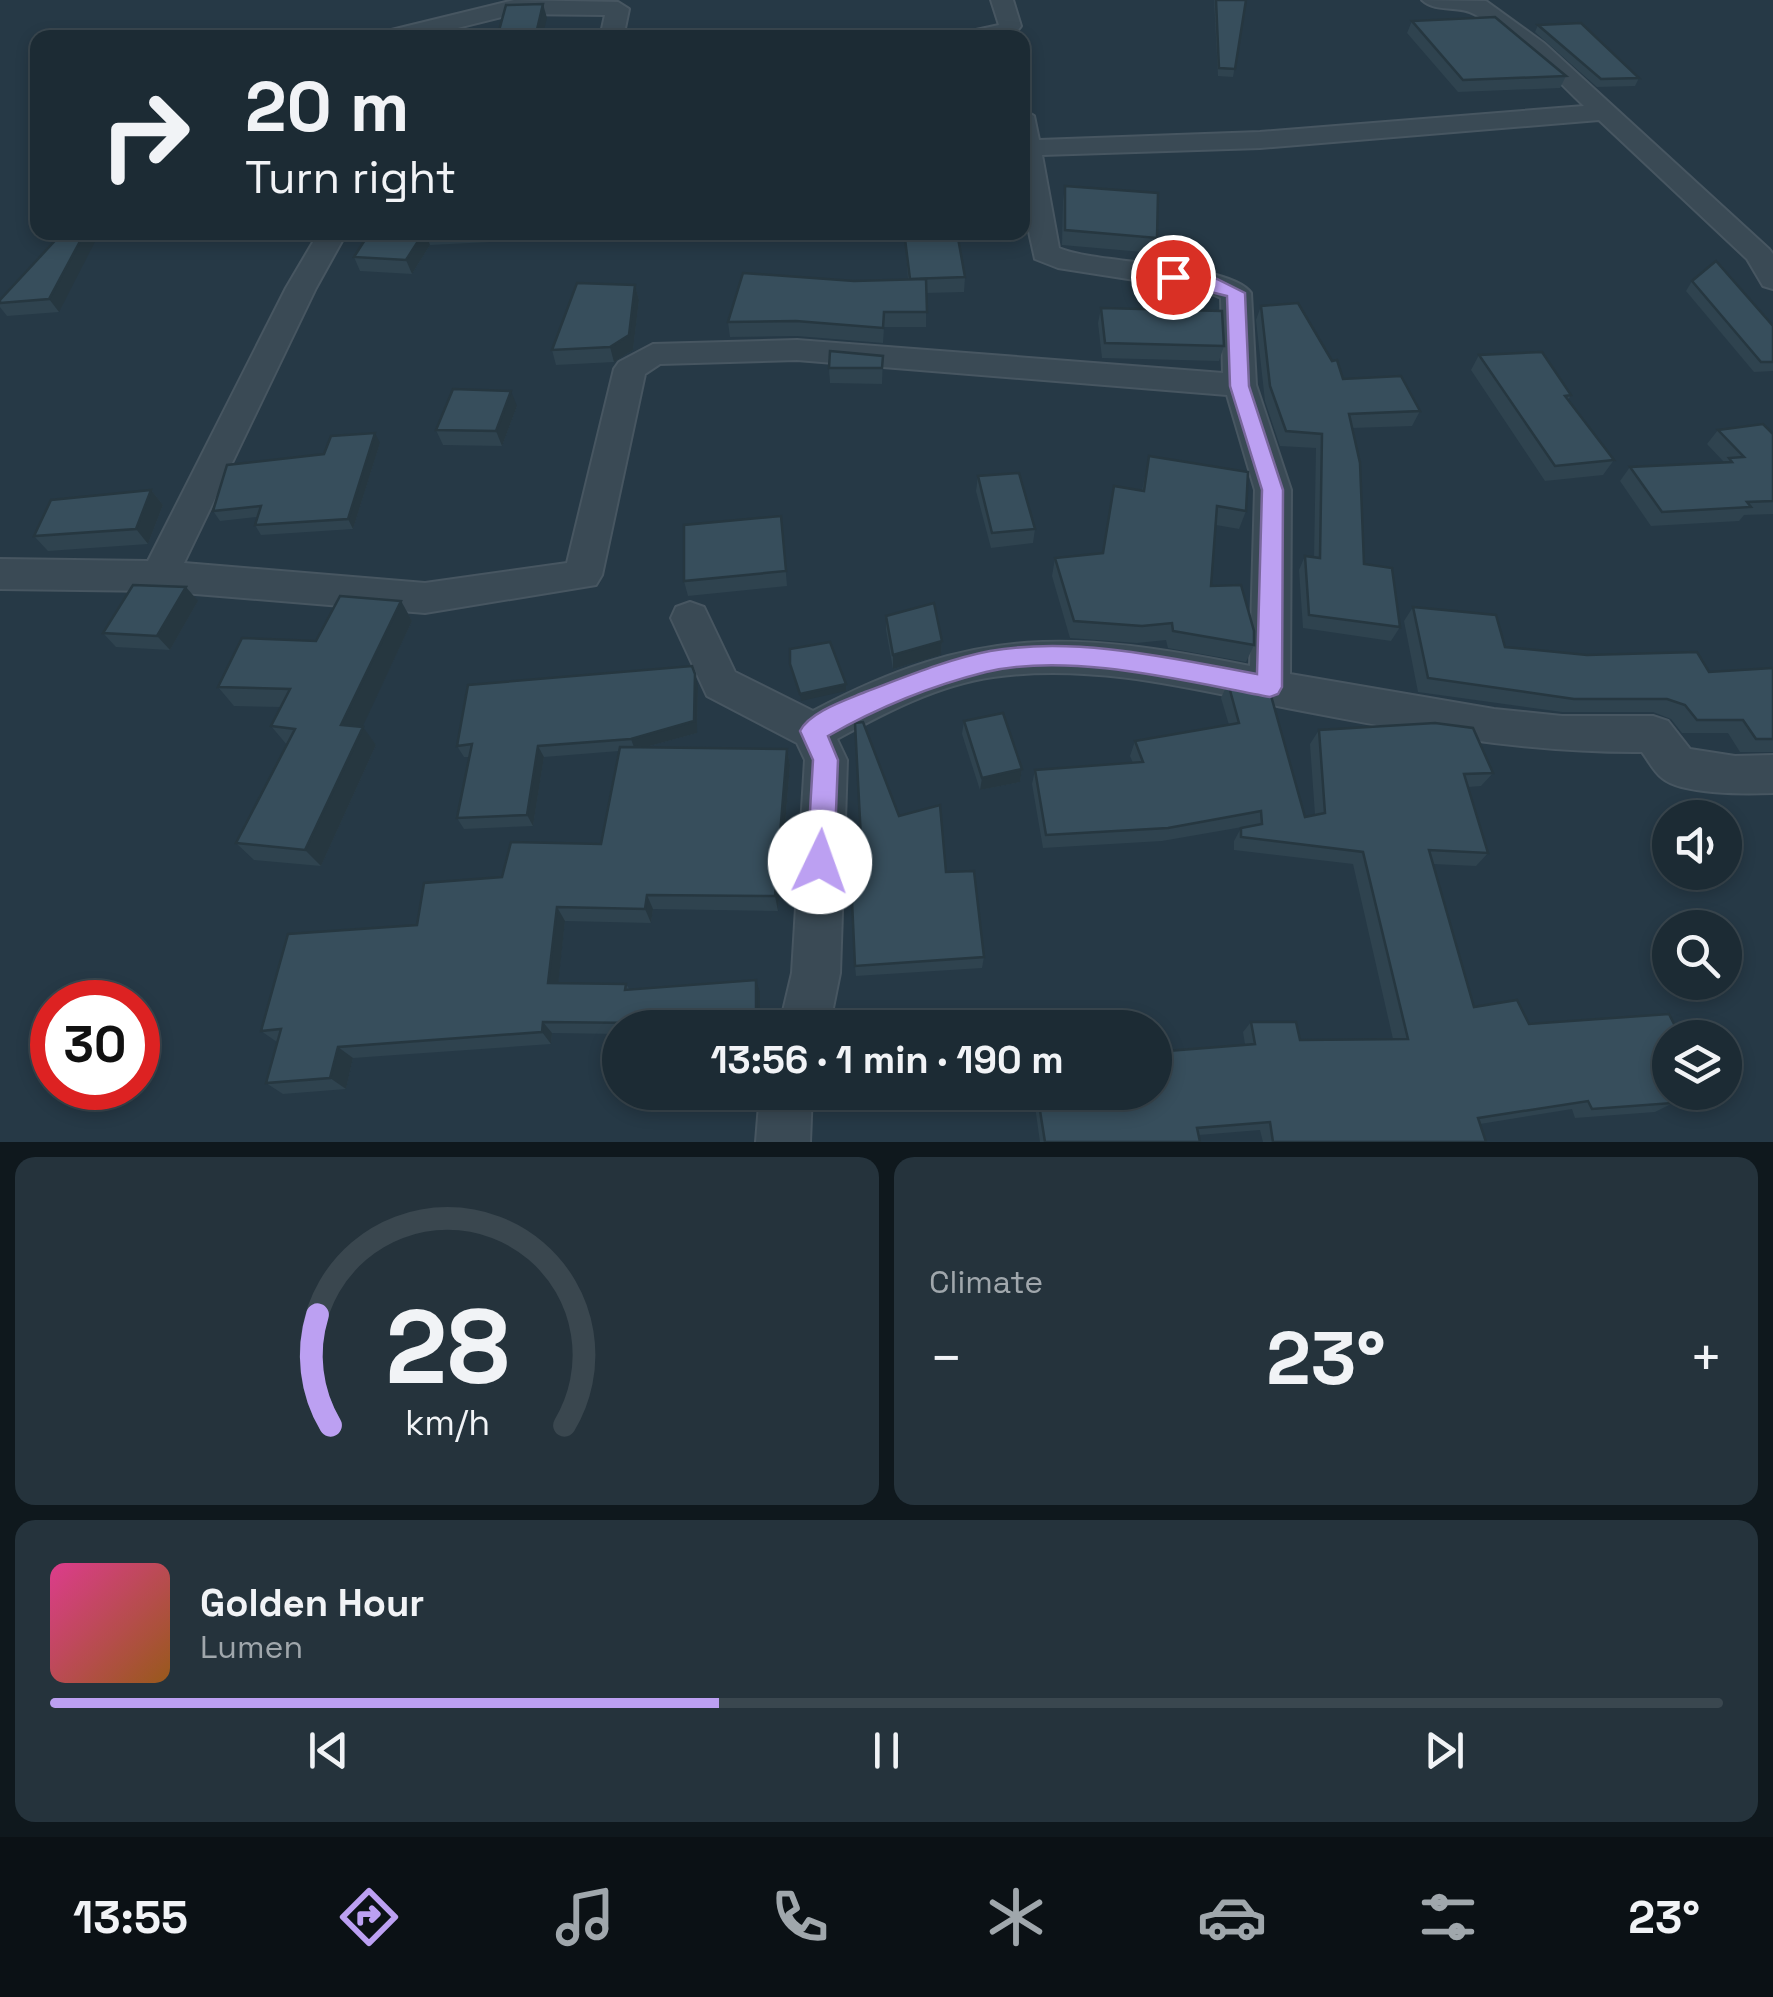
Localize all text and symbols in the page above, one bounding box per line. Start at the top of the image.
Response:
text: 20 m [245,62,410,151]
icon: right [80,70,210,200]
text: Turn right [245,149,456,206]
pin [1131,235,1216,320]
icon: arrive [1146,250,1201,305]
map controls [1652,800,1742,1110]
button: sound [1652,800,1742,890]
position arrow [768,810,872,914]
button: search [1652,910,1742,1000]
speed limit sign: 30 [30,980,160,1110]
button: layers [1652,1020,1742,1110]
text: 13:56 · 1 min · 190 m [710,1036,1064,1084]
text: Climate [929,1262,1043,1302]
text: 28 [385,1281,509,1413]
text: 23° [1266,1310,1386,1406]
text: − [929,1323,963,1393]
text: + [1689,1323,1723,1393]
text: km/h [404,1400,490,1445]
text: Golden Hour [200,1579,424,1627]
text: Lumen [200,1627,303,1667]
icon: previous [301,1723,356,1778]
icon: pause [859,1723,914,1778]
icon: next [1417,1723,1472,1778]
icon: directions [334,1882,404,1952]
icon: music [550,1882,620,1952]
icon: phone [765,1882,835,1952]
icon: climate [981,1882,1051,1952]
icon: car [1197,1882,1267,1952]
icon: filters [1413,1882,1483,1952]
text: 13:55 [73,1889,188,1946]
text: 23° [1628,1889,1700,1946]

